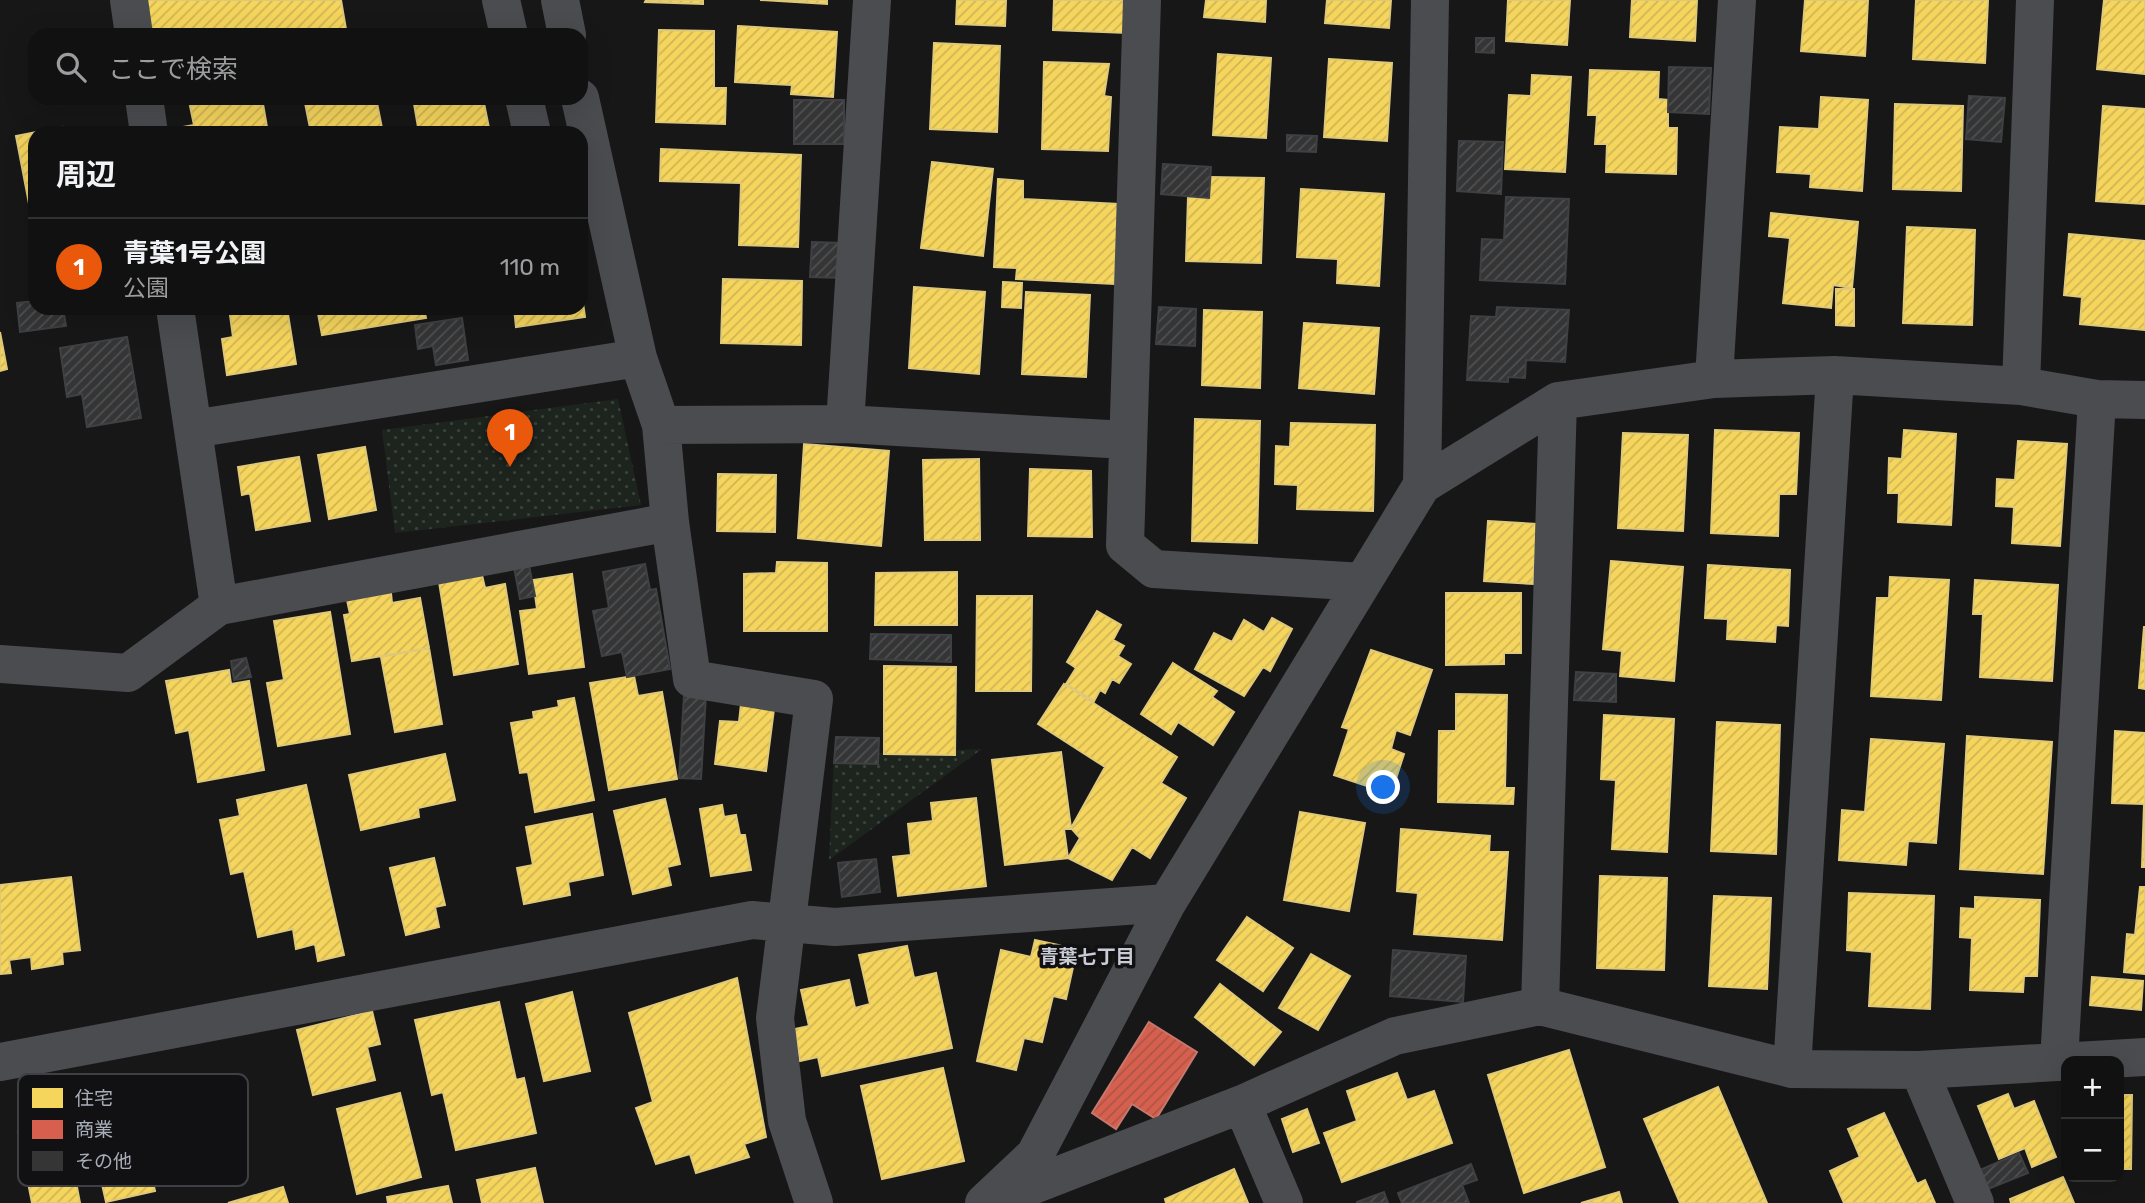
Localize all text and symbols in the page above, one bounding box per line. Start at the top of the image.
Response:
search box [28,28,588,105]
icon: search [52,48,90,86]
text: ここで検索 [108,54,238,85]
text: 周辺 [56,157,116,193]
text: 青葉1号公園 [123,238,266,269]
text: 1 [73,253,85,281]
text: 110 m [500,253,560,281]
text: 公園 [123,274,169,302]
pin: 1 [487,409,533,467]
your location [1366,770,1400,804]
district label: 青葉七丁目 [1039,945,1135,968]
map controls [2061,1056,2124,1182]
button: + [2061,1056,2124,1119]
legend [18,1074,248,1186]
text: 住宅 [75,1087,113,1110]
text: 商業 [75,1118,113,1141]
button: − [2061,1119,2124,1182]
text: その他 [75,1150,132,1173]

